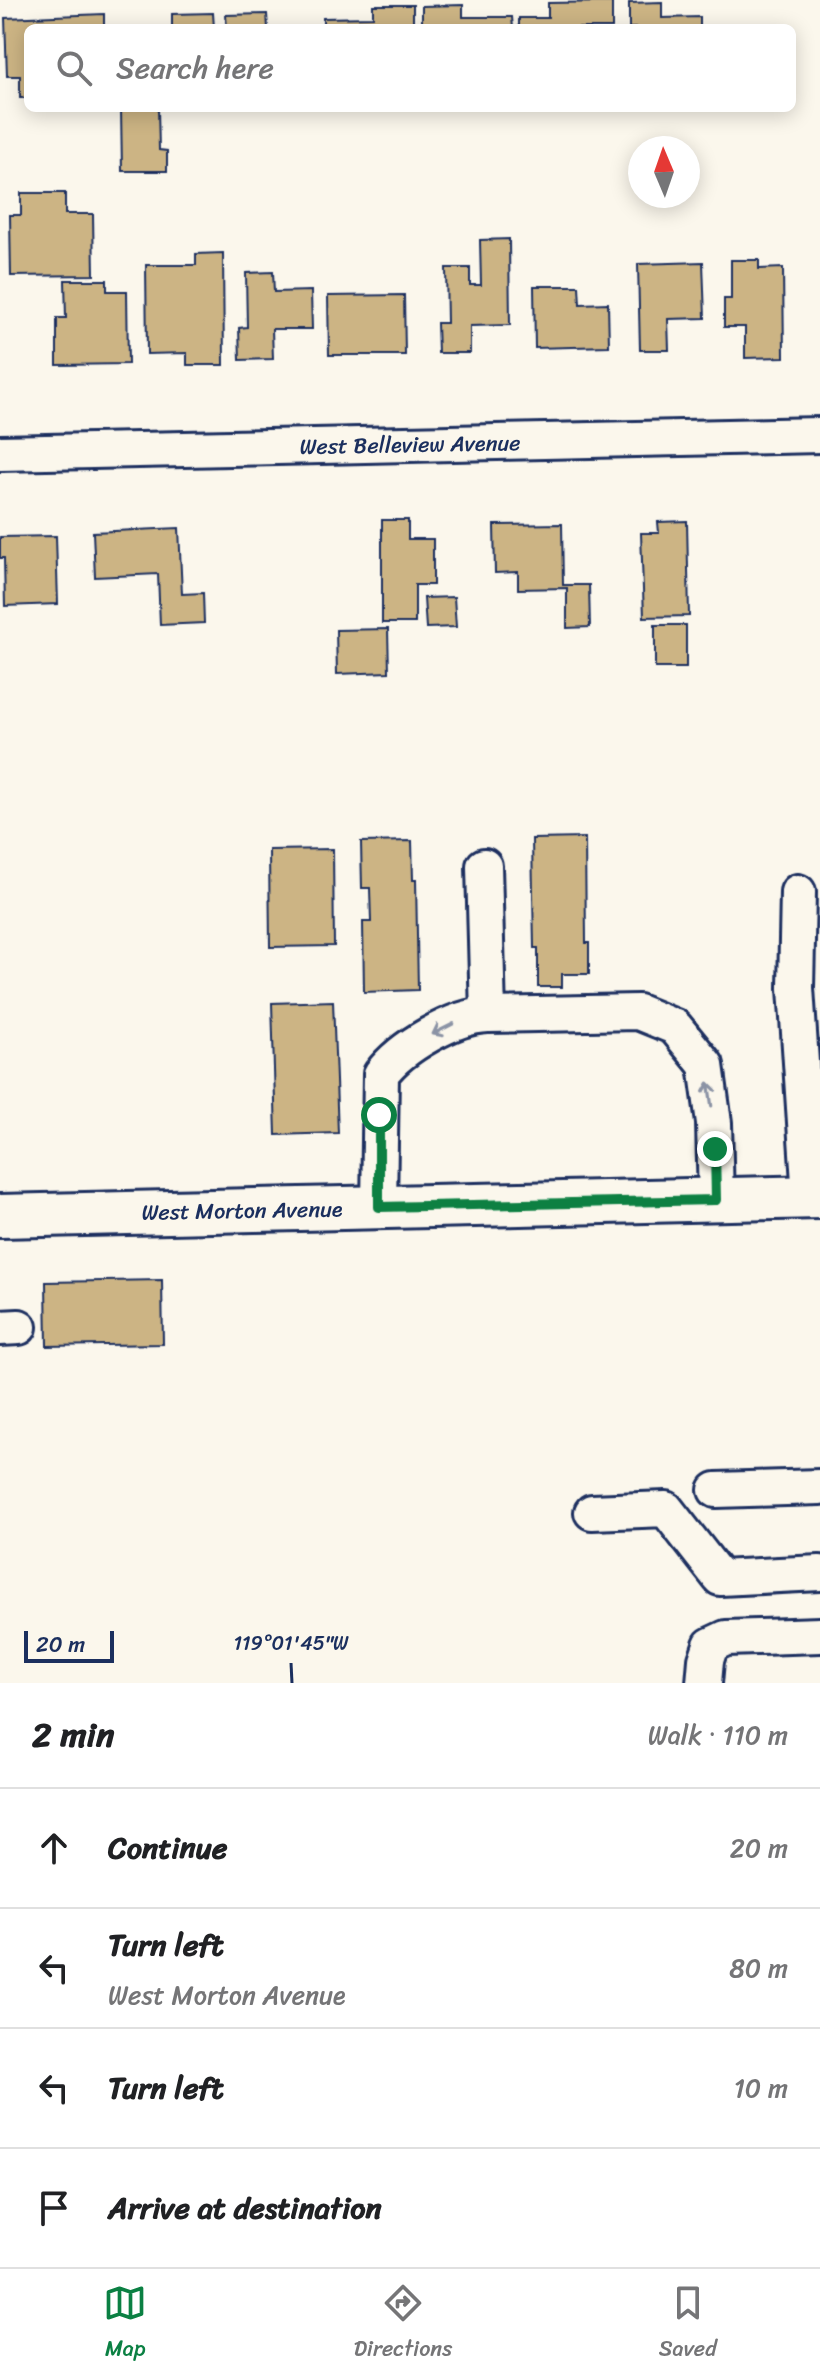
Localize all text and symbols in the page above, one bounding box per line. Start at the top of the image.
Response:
search box [24,24,796,112]
text: Search here [116,41,274,95]
icon: search [52,46,96,90]
north arrow [628,136,700,208]
street label: West Belleview Avenue [299,423,521,466]
one-way arrow [432,1022,456,1037]
one-way arrow [702,1082,717,1107]
route start [361,1097,397,1133]
route end [697,1131,733,1167]
street label: West Morton Avenue [141,1189,343,1232]
text: 20 m [36,1625,85,1664]
text: 119°01'45"W [233,1626,349,1661]
scale bar [24,1627,114,1663]
text: 2 min [32,1705,114,1765]
text: Walk · 110 m [648,1712,788,1758]
text: Continue [108,1821,227,1875]
text: 20 m [730,1825,788,1871]
icon: ahead [32,1826,76,1870]
text: Turn left [108,1918,224,1972]
text: 80 m [729,1945,788,1991]
icon: left [32,1946,76,1990]
text: West Morton Avenue [108,1972,346,2018]
text: Turn left [108,2061,224,2115]
text: 10 m [734,2065,788,2111]
icon: left [32,2066,76,2110]
text: Arrive at destination [108,2181,382,2235]
icon: arrive [32,2186,76,2230]
tab: Map [103,2281,147,2368]
tab: Directions [354,2281,452,2368]
tab: Saved [659,2281,717,2368]

